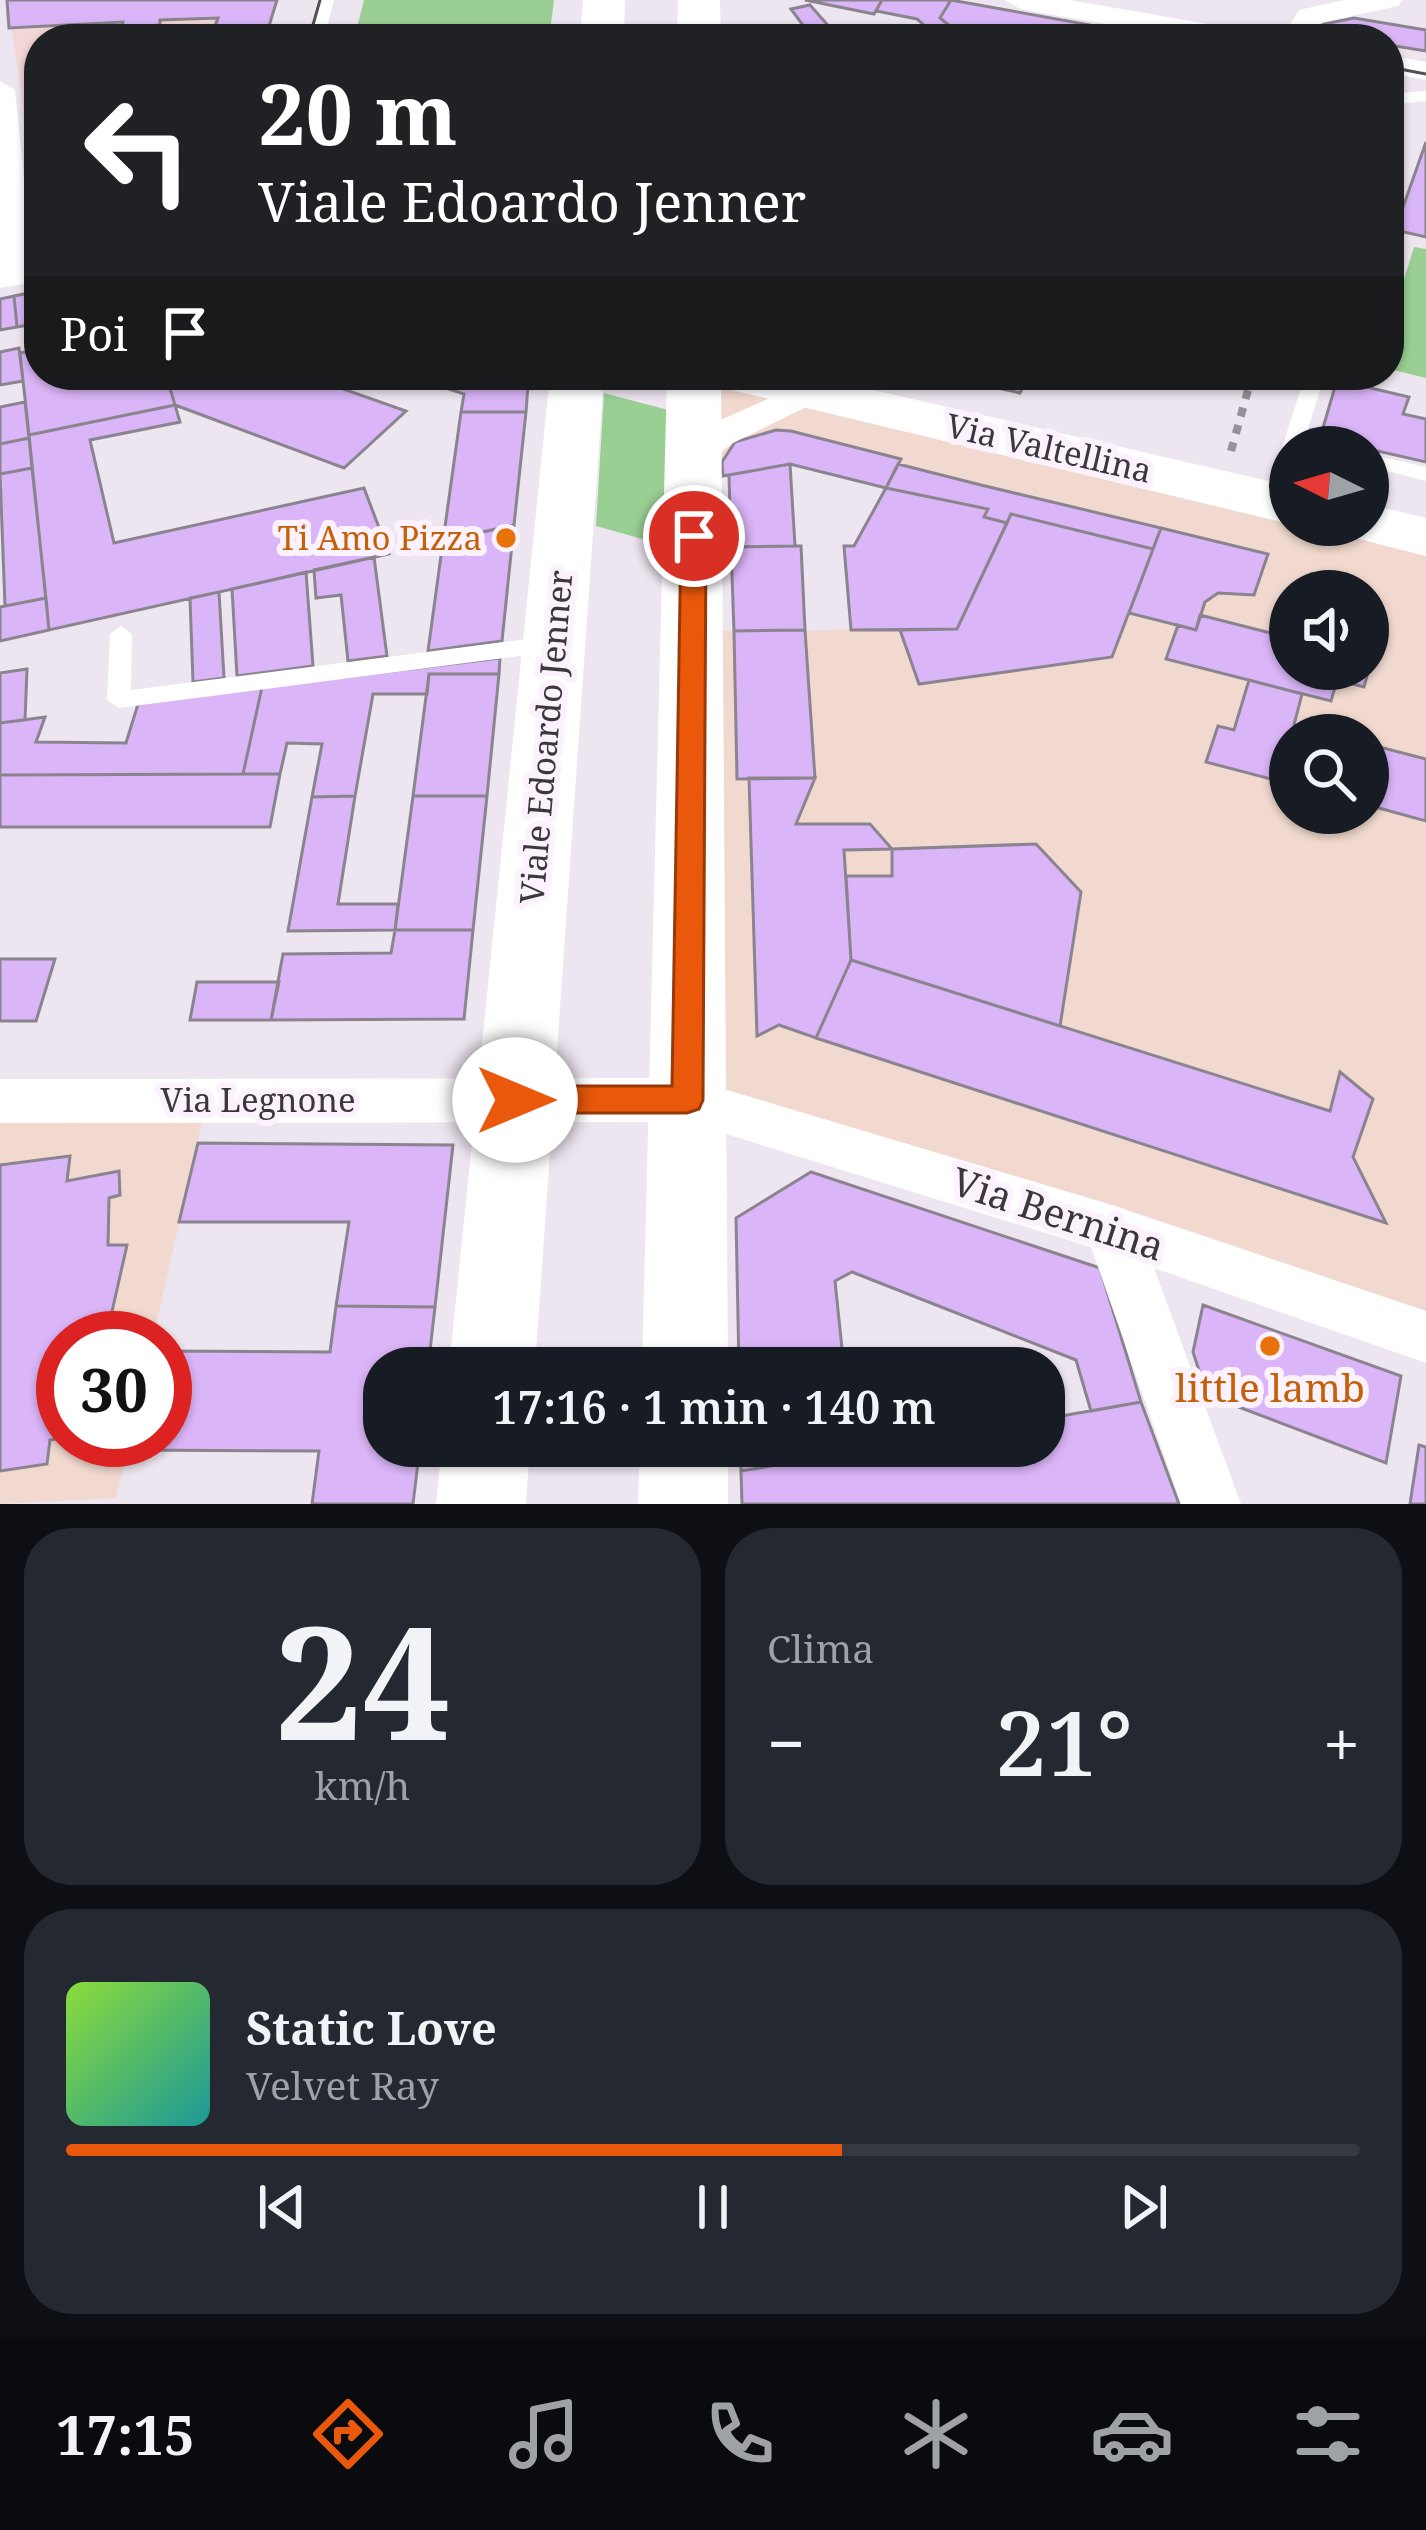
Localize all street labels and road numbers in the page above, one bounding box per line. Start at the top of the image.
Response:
street label: Via Valtellina [942,402,1156,493]
street label: Viale Edoardo Jenner [508,568,583,906]
street label: Via Legnone [160,1077,356,1122]
street label: Via Bernina [945,1153,1171,1272]

